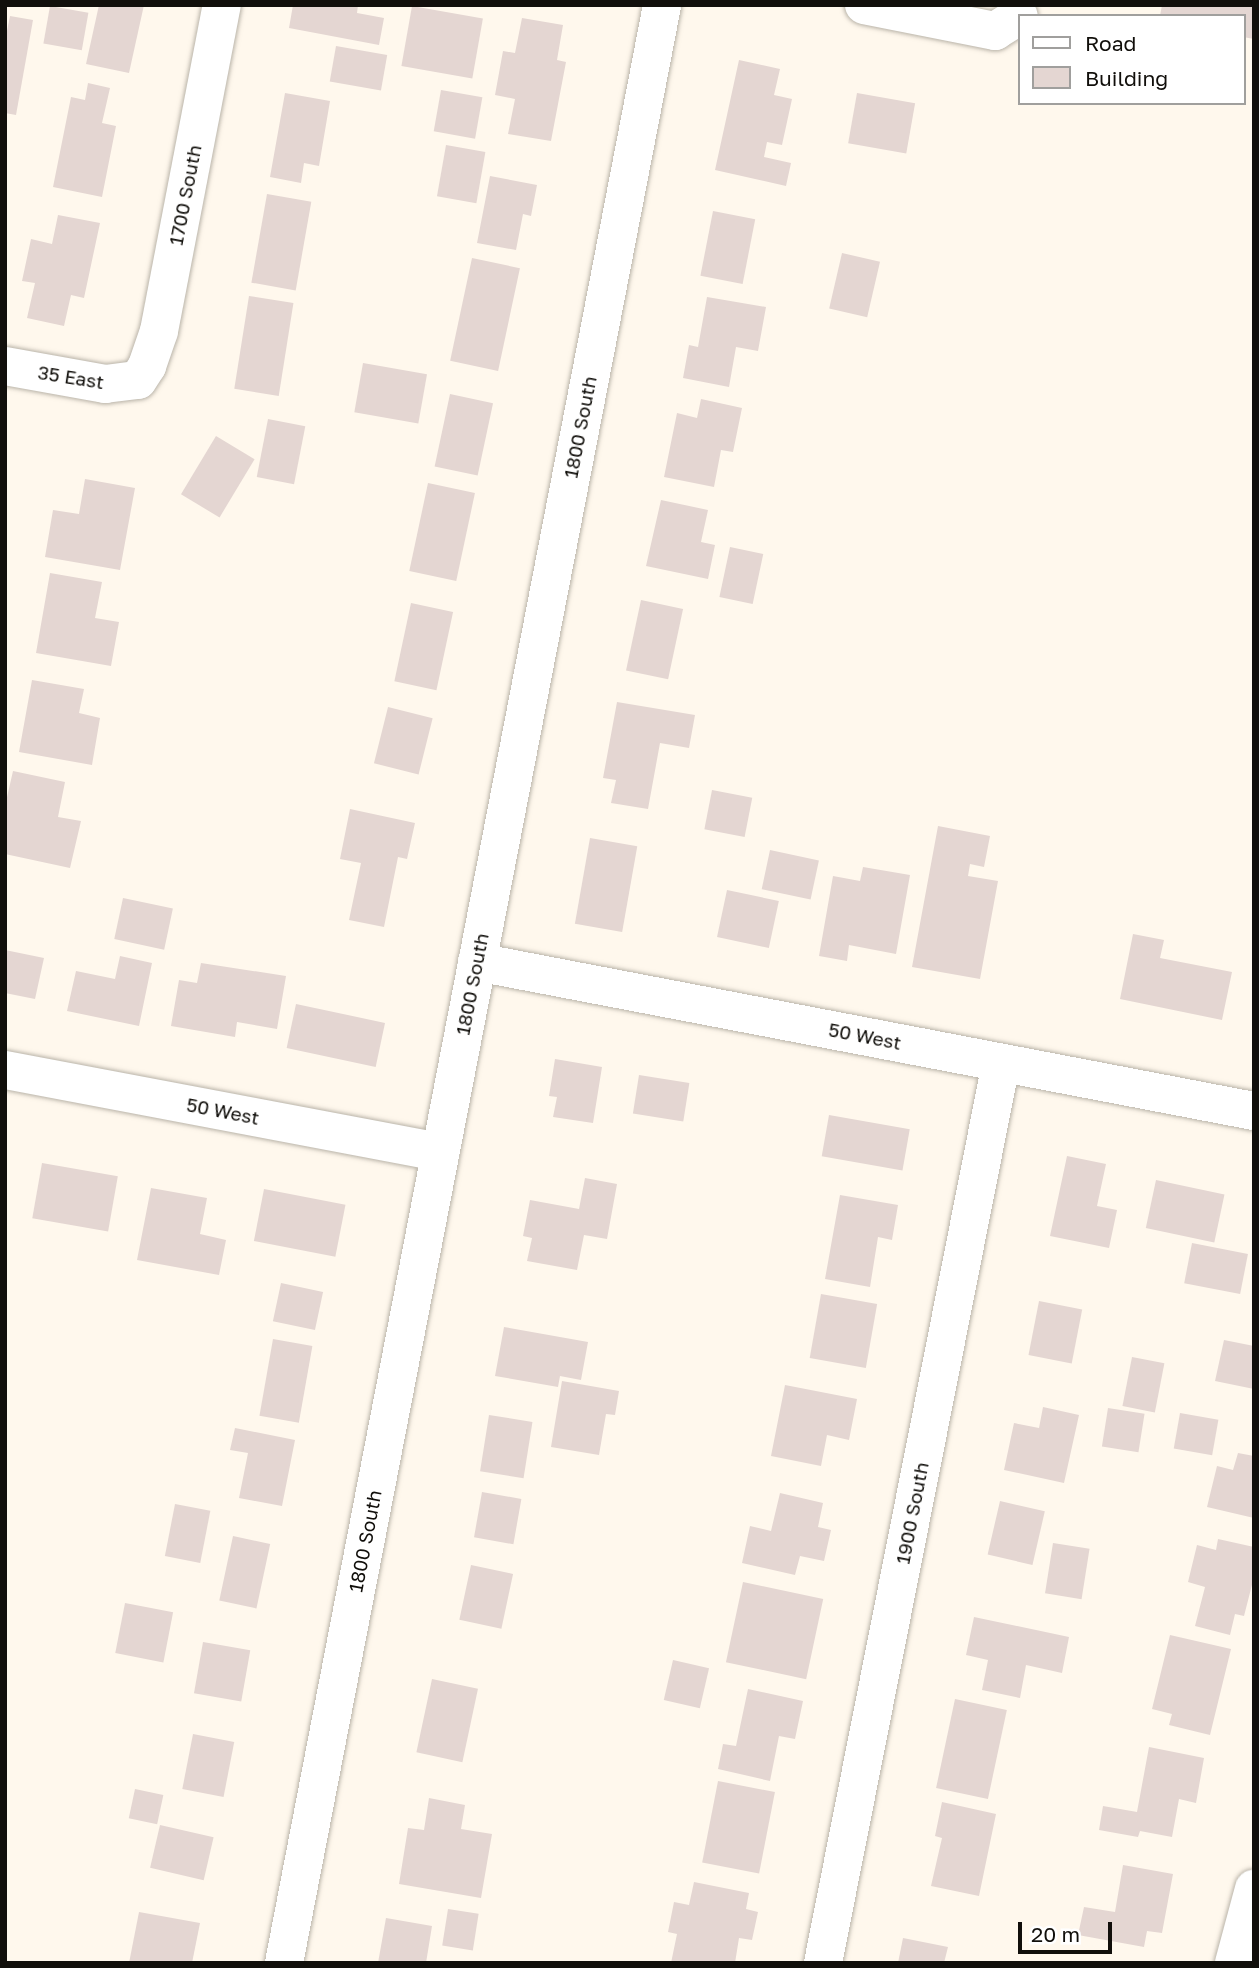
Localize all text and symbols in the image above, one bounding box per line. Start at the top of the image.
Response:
legend [1018,14,1245,105]
text: Road [1085,30,1136,56]
text: Building [1085,65,1168,91]
street label: 1700 South [164,143,206,247]
street label: 35 East [36,361,106,393]
street label: 1800 South [559,374,601,480]
street label: 1800 South [451,931,493,1037]
street label: 50 West [827,1018,903,1054]
street label: 50 West [185,1093,261,1129]
street label: 1900 South [891,1460,933,1566]
street label: 1800 South [344,1488,386,1594]
scale bar [1021,1909,1116,1953]
text: 20 m [1031,1921,1080,1947]

